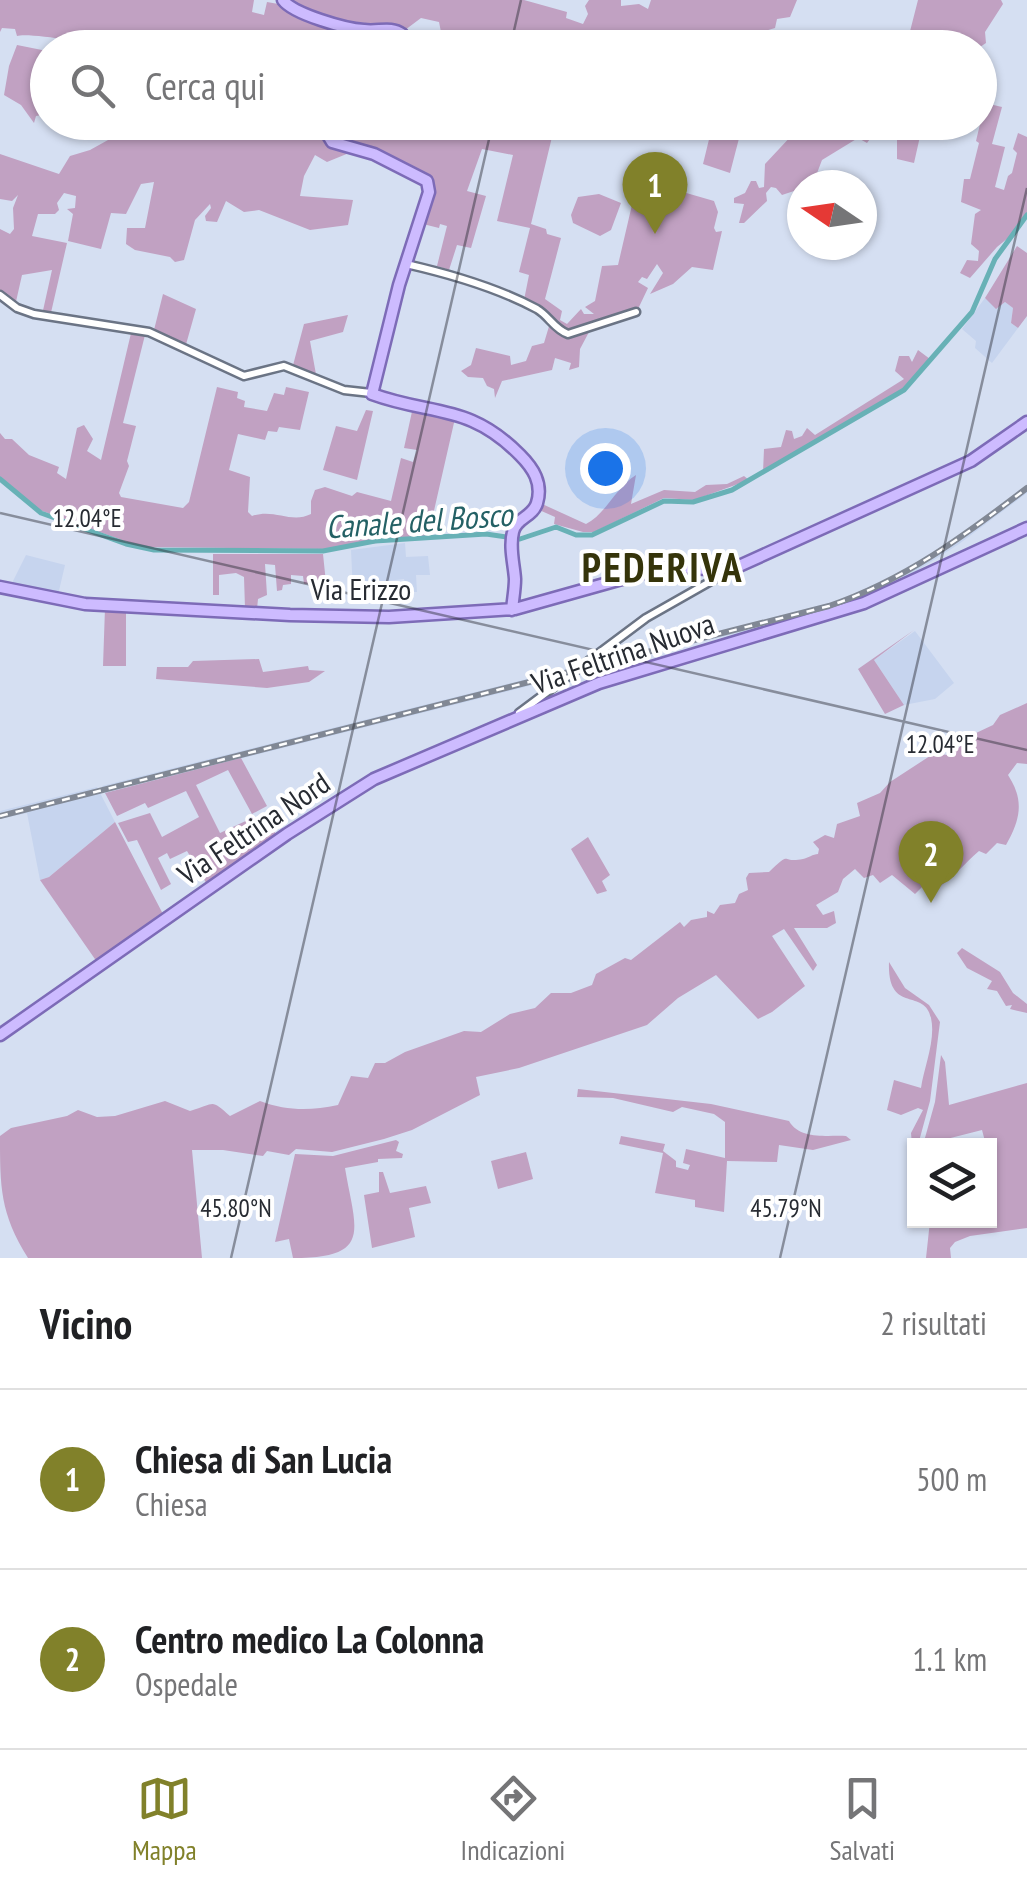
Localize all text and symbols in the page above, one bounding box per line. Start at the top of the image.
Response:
search box [30,30,997,140]
icon: search [65,58,120,113]
text: Cerca qui [145,61,265,110]
pin: 1 [622,152,688,234]
north arrow [787,170,877,260]
your location [580,443,631,494]
water label: Canale del Bosco [324,492,516,547]
text: 12.04°E [53,502,121,534]
district label: PEDERIVA [582,541,744,593]
street label: Via Erizzo [310,569,411,608]
street label: Via Feltrina Nuova [525,603,719,702]
text: 12.04°E [906,728,974,760]
street label: Via Feltrina Nord [169,763,337,894]
pin: 2 [898,820,964,903]
map controls [907,1138,997,1228]
button: layers [907,1138,997,1228]
text: 45.80°N [200,1192,272,1224]
text: 45.79°N [750,1192,822,1224]
text: Vicino [40,1296,132,1351]
text: 2 risultati [881,1302,987,1344]
text: Chiesa di San Lucia [135,1434,392,1483]
text: 1 [65,1458,80,1500]
text: 500 m [916,1458,987,1500]
text: Chiesa [135,1483,208,1525]
text: Centro medico La Colonna [135,1614,484,1663]
text: 2 [65,1638,80,1680]
text: 1.1 km [912,1638,987,1680]
text: Ospedale [135,1663,238,1705]
tab: Mappa [132,1771,197,1868]
tab: Indicazioni [461,1771,565,1868]
tab: Salvati [829,1771,895,1868]

